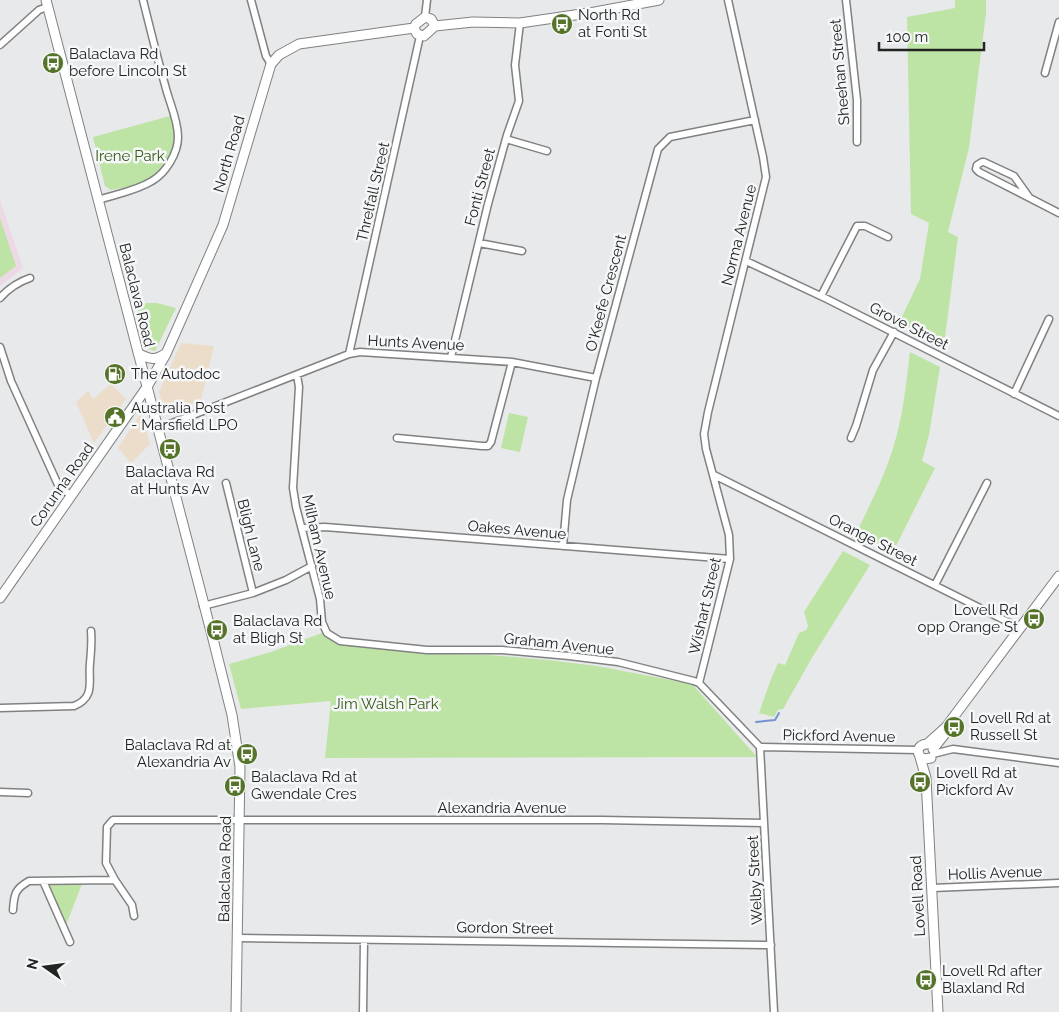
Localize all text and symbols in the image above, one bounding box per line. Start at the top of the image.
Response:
place label: North Rd at Fonti St [578,6,647,41]
bus stop icon: North Rd at Fonti St [550,12,574,36]
street label: Sheehan Street [826,18,854,126]
scale bar [879,20,984,52]
text: 100 m [886,28,928,46]
place label: Balaclava Rd before Lincoln St [69,45,187,80]
bus stop icon: Balaclava Rd before Lincoln St [41,51,65,75]
street label: North Road [209,113,249,195]
street label: Threlfall Street [353,140,393,244]
street label: Fonti Street [461,146,499,228]
park label: Irene Park [95,147,165,165]
street label: Norma Avenue [718,182,760,287]
street label: O'Keefe Crescent [582,233,630,353]
street label: Balaclava Road [115,241,159,349]
street label: Grove Street [866,298,952,354]
street label: Hunts Avenue [367,331,465,355]
fuel station icon: The Autodoc [103,362,127,386]
place label: The Autodoc [131,365,220,383]
place label: Australia Post - Marsfield LPO [131,399,238,434]
public building icon: Australia Post - Marsfield LPO [103,405,127,429]
bus stop icon: Balaclava Rd at Hunts Av [158,437,182,461]
street label: Corunna Road [26,439,98,531]
place label: Balaclava Rd at Hunts Av [125,463,215,498]
street label: Milham Avenue [298,493,340,601]
street label: Bligh Lane [233,497,269,573]
street label: Orange Street [826,510,920,570]
street label: Oakes Avenue [467,517,567,543]
street label: Wishart Street [685,556,725,656]
place label: Lovell Rd opp Orange St [917,601,1018,636]
bus stop icon: Lovell Rd opp Orange St [1022,607,1046,631]
place label: Balaclava Rd at Bligh St [233,612,322,647]
bus stop icon: Balaclava Rd at Bligh St [205,618,229,642]
street label: Graham Avenue [503,629,615,659]
park label: Jim Walsh Park [333,695,439,713]
place label: Lovell Rd at Russell St [970,709,1051,744]
bus stop icon: Lovell Rd at Russell St [942,715,966,739]
street label: Pickford Avenue [782,726,896,746]
place label: Balaclava Rd at Alexandria Av [125,736,231,771]
bus stop icon: Balaclava Rd at Alexandria Av [235,742,259,766]
place label: Lovell Rd at Pickford Av [936,764,1017,799]
place label: Balaclava Rd at Gwendale Cres [251,768,357,803]
bus stop icon: Lovell Rd at Pickford Av [908,770,932,794]
bus stop icon: Balaclava Rd at Gwendale Cres [223,774,247,798]
street label: Alexandria Avenue [437,799,567,817]
street label: Balaclava Road [215,816,235,922]
street label: Welby Street [744,835,766,925]
street label: Lovell Road [907,855,929,937]
street label: Hollis Avenue [947,862,1043,884]
street label: Gordon Street [456,918,554,938]
north arrow [20,942,70,992]
text: N [23,957,41,971]
place label: Lovell Rd after Blaxland Rd [942,962,1043,997]
bus stop icon: Lovell Rd after Blaxland Rd [914,968,938,992]

